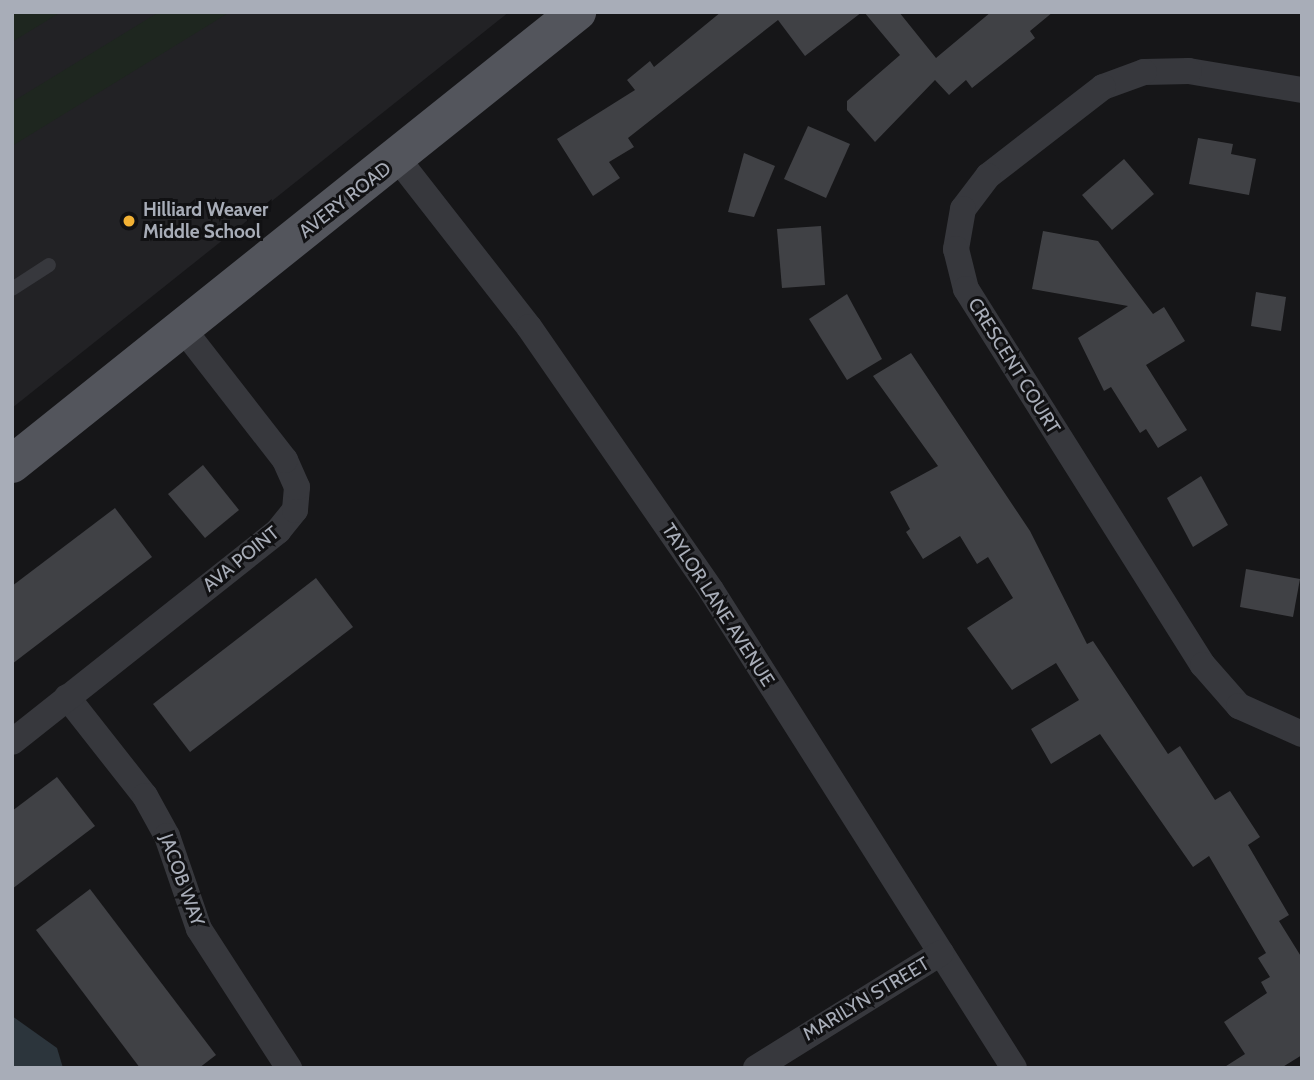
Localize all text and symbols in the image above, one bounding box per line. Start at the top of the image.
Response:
street label: AVERY ROAD [294,157,396,243]
place label: Hilliard Weaver Middle School [143,199,268,243]
marker: Hilliard Weaver Middle School [121,213,137,229]
street label: CRESCENT COURT [963,294,1065,438]
street label: TAYLOR LANE AVENUE [657,519,779,691]
street label: AVA POINT [198,521,284,597]
street label: JACOB WAY [155,831,209,929]
street label: MARILYN STREET [799,952,933,1046]

